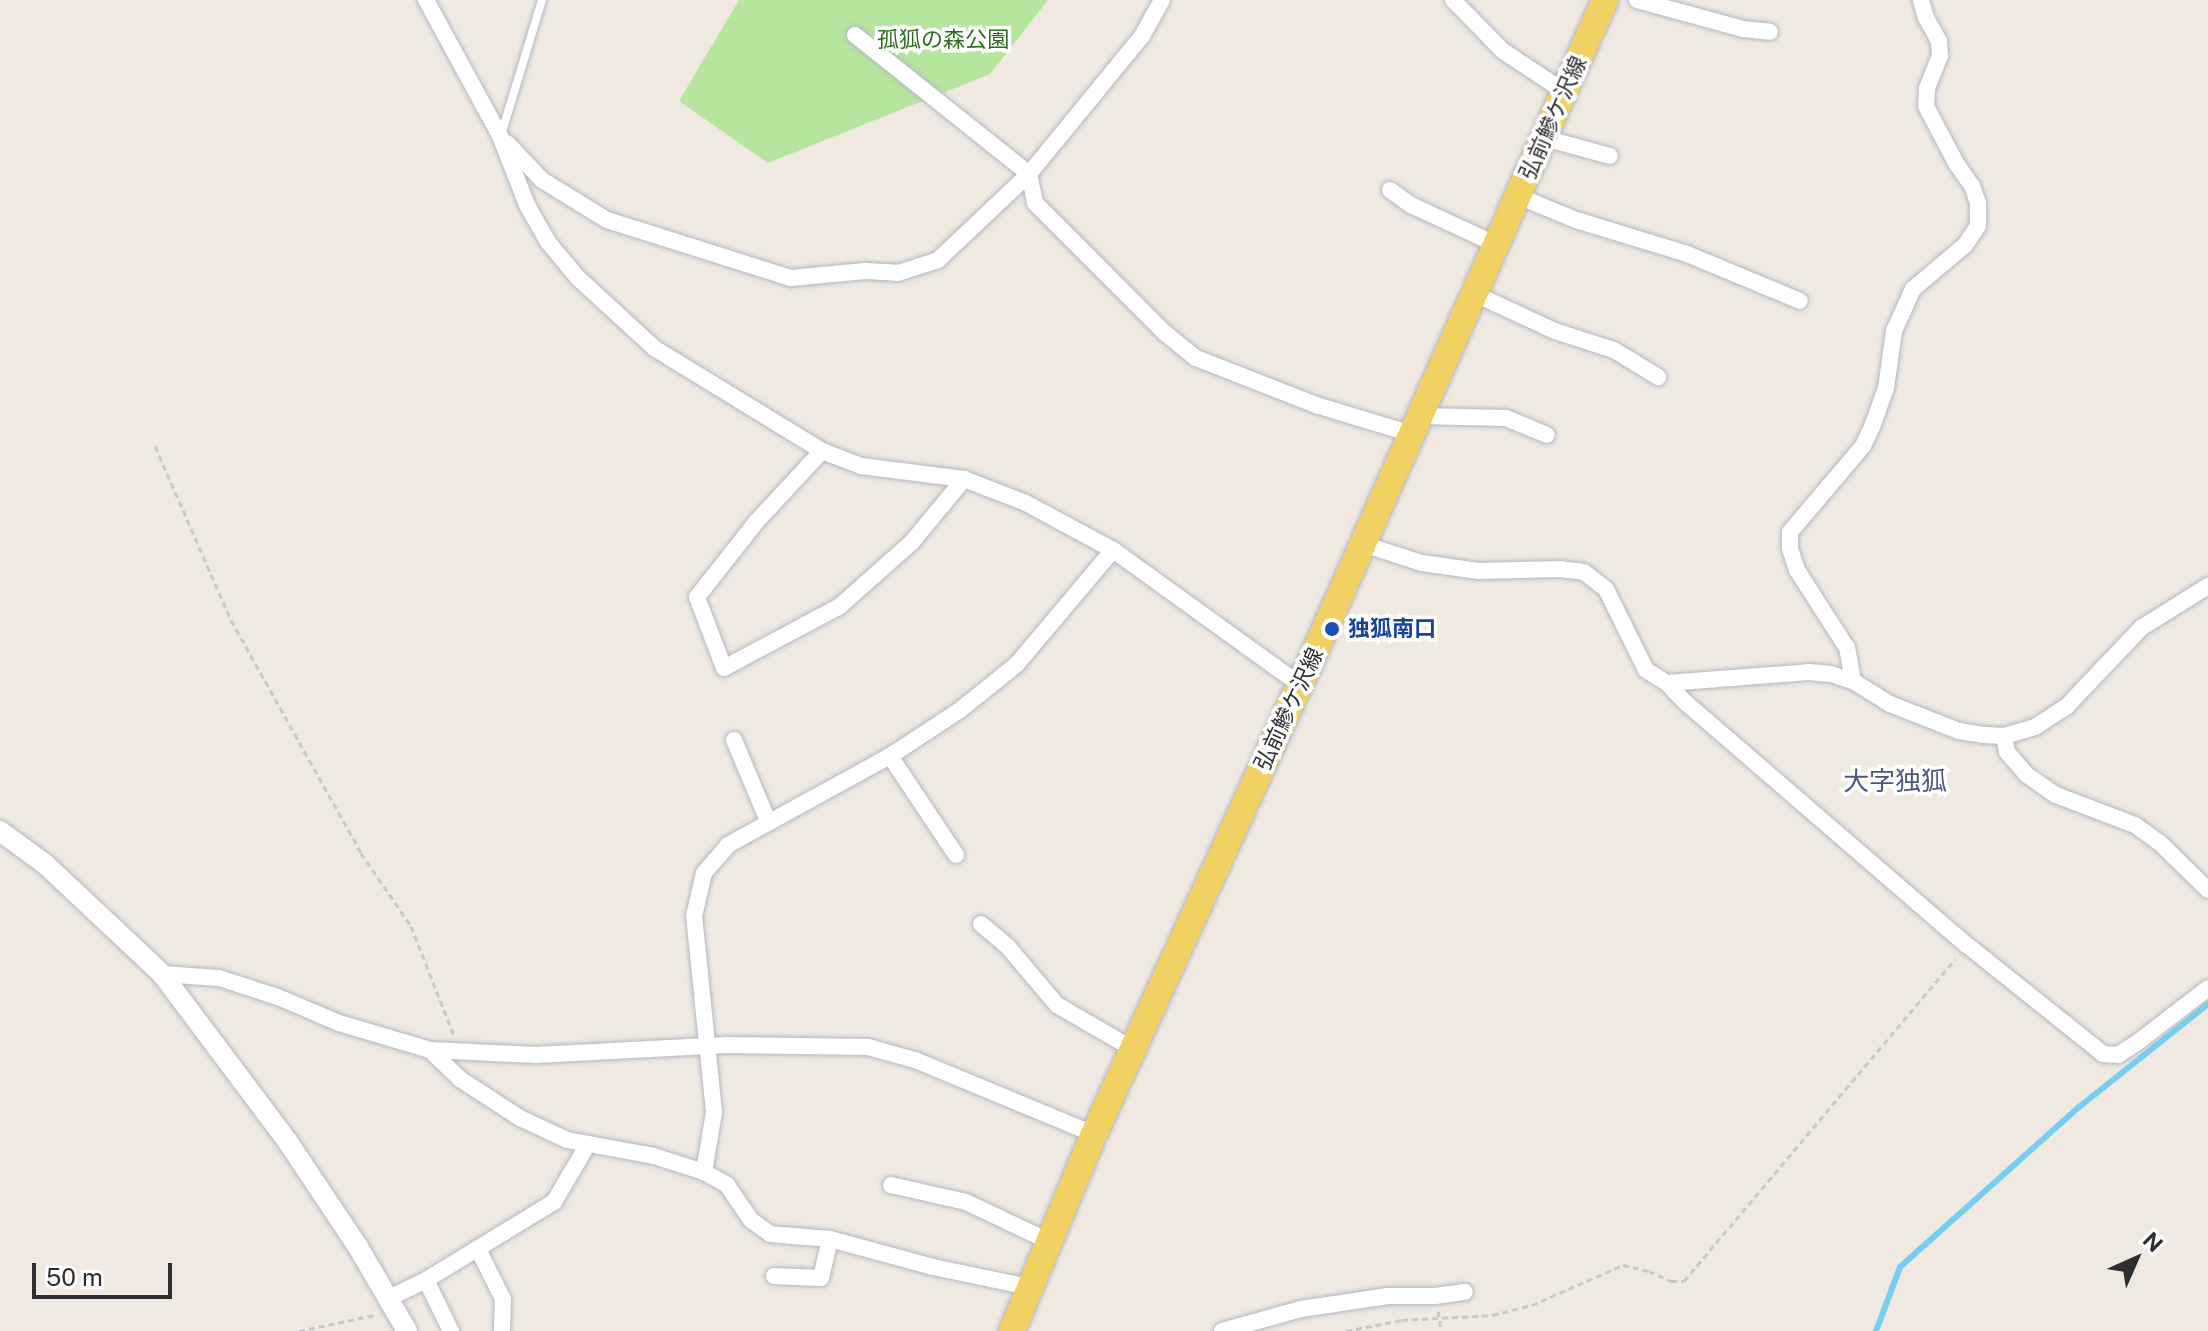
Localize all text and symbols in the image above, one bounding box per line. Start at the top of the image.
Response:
park label: 孤狐の森公園 [877,27,1009,53]
street label: 弘前鰺ケ沢線 [1514,52,1592,184]
place label: 独狐南口 [1348,616,1436,642]
marker: 独狐南口 [1323,620,1341,638]
street label: 弘前鰺ケ沢線 [1249,644,1329,774]
district label: 大字独狐 [1843,765,1947,797]
north arrow [2096,1219,2176,1299]
text: N [2138,1227,2168,1257]
scale bar [36,1247,176,1297]
text: 50 m [46,1263,103,1291]

